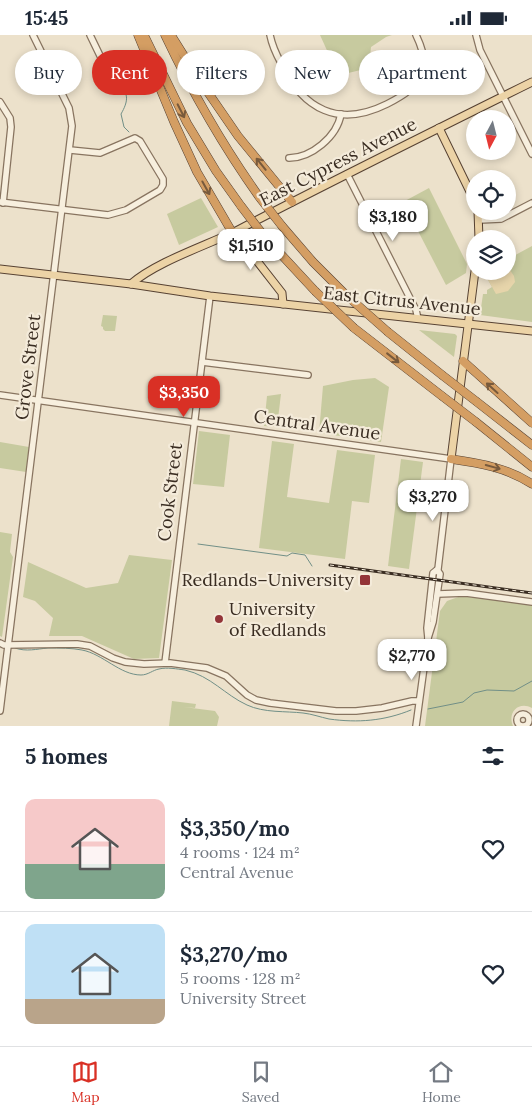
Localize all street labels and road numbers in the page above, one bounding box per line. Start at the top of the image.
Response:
street label: East Cypress Avenue [255,112,420,211]
street label: East Citrus Avenue [322,281,482,320]
street label: Grove Street [10,313,45,421]
street label: Central Avenue [252,404,382,445]
street label: Cook Street [152,441,187,543]

